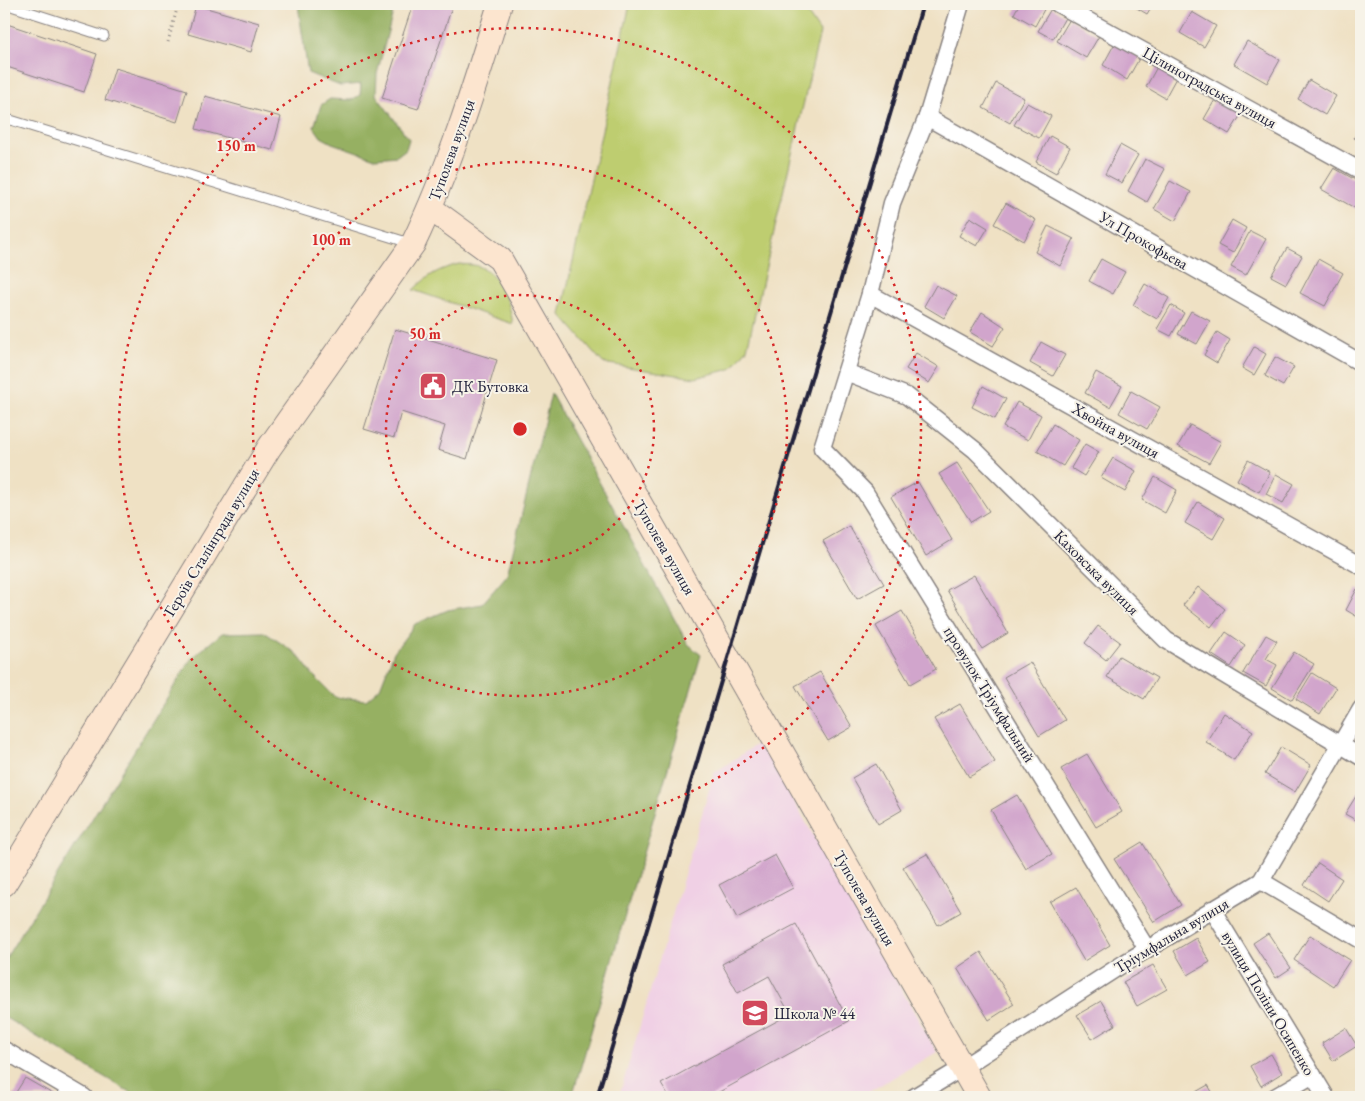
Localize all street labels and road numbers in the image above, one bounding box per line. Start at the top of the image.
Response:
street label: Цілиноградська вулиця [1139,42,1281,133]
street label: Туполєва вулиця [423,96,480,204]
street label: Ул Прокофьева [1095,206,1193,275]
street label: Хвойна вулиця [1067,397,1163,463]
street label: Героїв Сталінграда вулиця [159,464,264,620]
street label: Туполєва вулиця [629,496,700,599]
street label: Каховська вулиця [1050,525,1144,619]
street label: провулок Тріумфальний [939,622,1040,767]
street label: Туполєва вулиця [829,847,900,950]
street label: Тріумфальна вулиця [1110,893,1233,978]
street label: вулиця Поліни Осипенко [1217,927,1320,1079]

